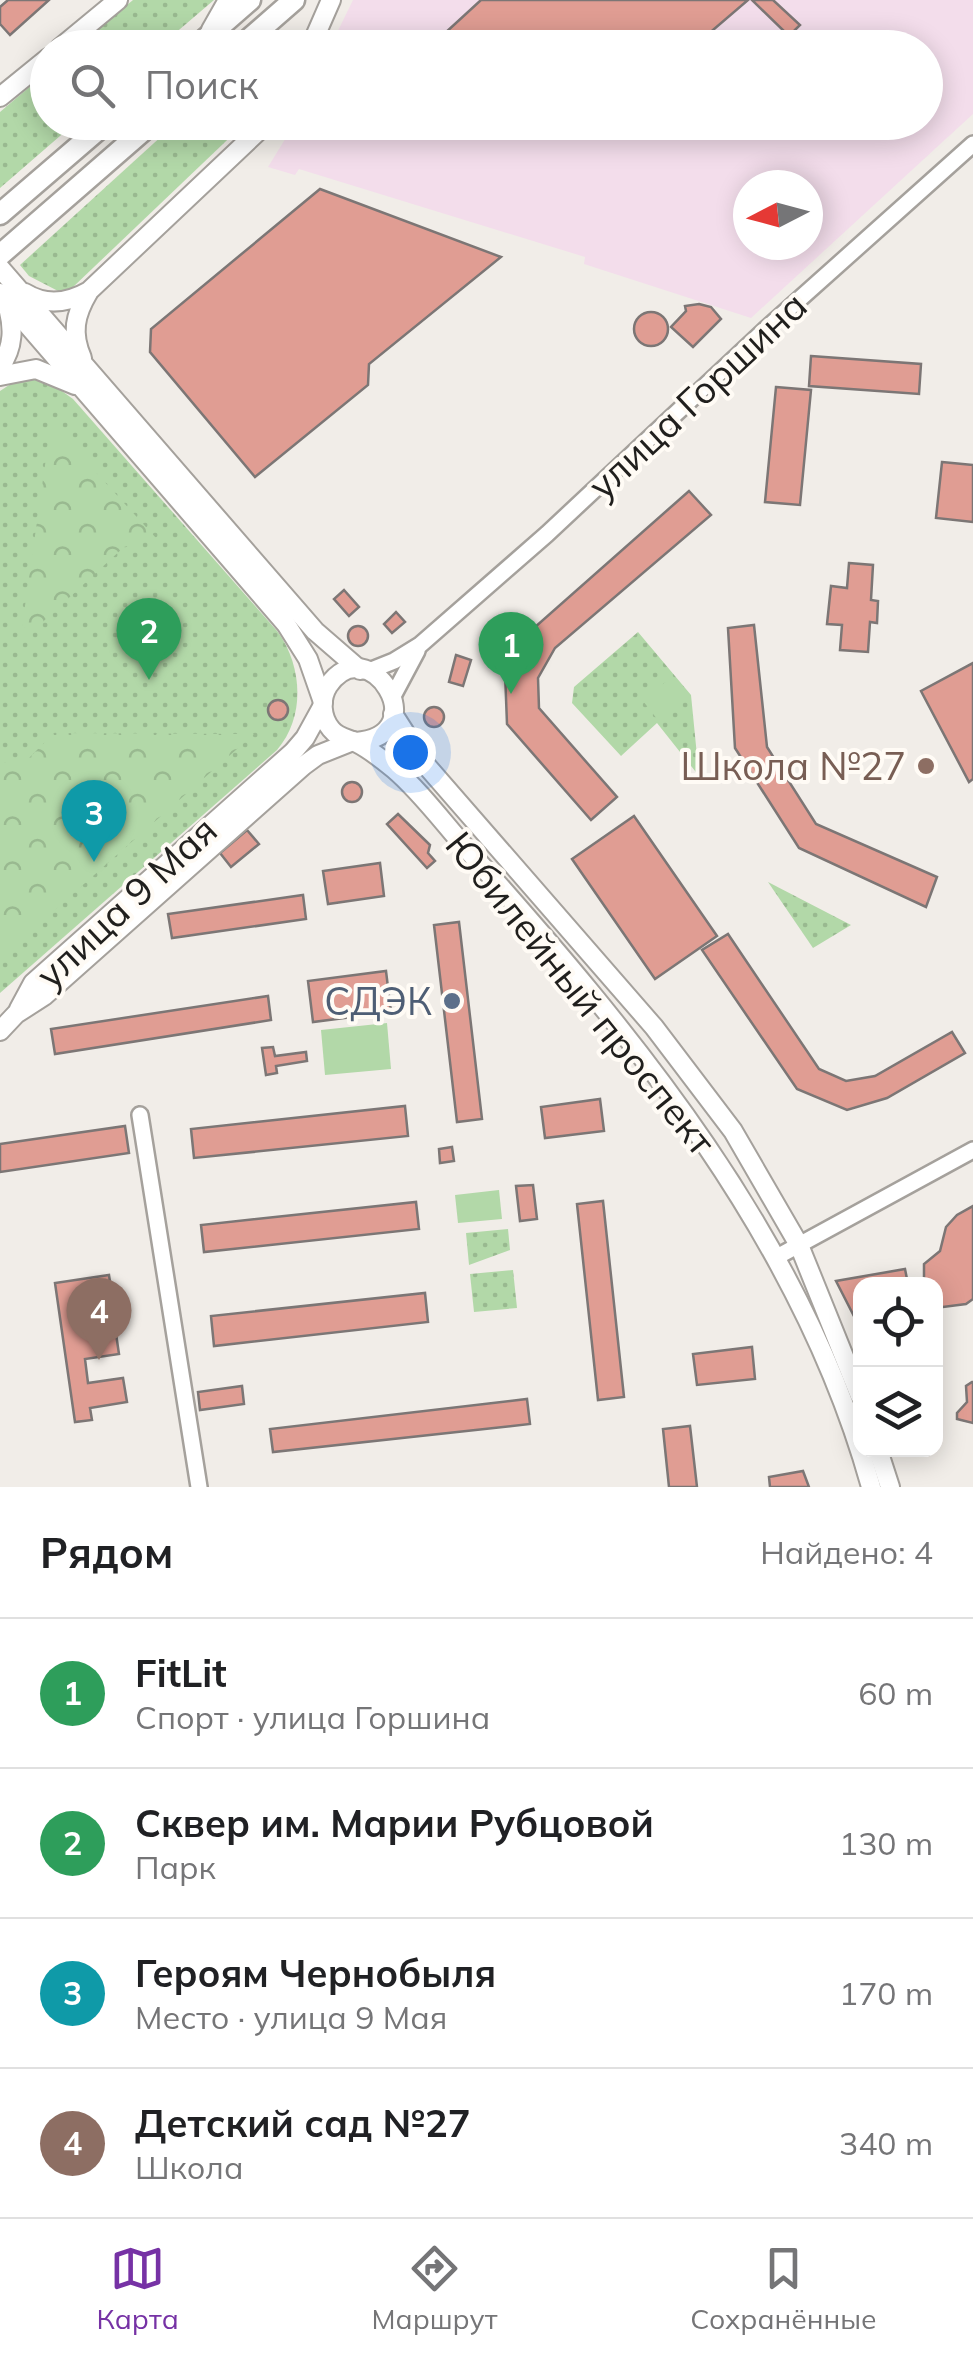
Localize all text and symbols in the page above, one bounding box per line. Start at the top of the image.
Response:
search box [30,30,943,140]
icon: search [65,58,120,113]
text: Поиск [145,61,258,109]
north arrow [733,170,823,260]
street label: улица Горшина [577,281,817,509]
pin: 2 [116,598,182,680]
pin: 1 [478,612,544,694]
your location [385,727,436,778]
place label: Школа №27 [680,742,906,790]
marker: Школа №27 [915,755,937,777]
pin: 3 [62,780,126,862]
street label: улица 9 Мая [26,806,226,998]
street label: Юбилейный проспект [436,822,727,1165]
place label: СДЭК [324,977,432,1025]
marker: СДЭК [441,990,463,1012]
map controls [853,1277,943,1457]
button: locate [853,1277,943,1367]
pin: 4 [66,1278,132,1360]
button: layers [853,1367,943,1457]
text: Рядом [40,1526,173,1579]
text: Найдено: 4 [760,1532,933,1572]
text: FitLit [135,1649,227,1697]
text: 1 [63,1673,82,1713]
text: 60 m [858,1673,933,1713]
text: Спорт · улица Горшина [135,1697,490,1737]
text: Сквер им. Марии Рубцовой [135,1799,654,1847]
text: 2 [63,1823,82,1863]
text: 130 m [839,1823,933,1863]
text: Парк [135,1847,216,1887]
text: Героям Чернобыля [135,1949,496,1997]
text: 3 [63,1973,82,2013]
text: 170 m [839,1973,933,2013]
text: Место · улица 9 Мая [135,1997,447,2037]
text: Детский сад №27 [135,2099,471,2147]
text: 4 [63,2123,82,2163]
text: 340 m [839,2123,933,2163]
text: Школа [135,2147,243,2187]
tab: Карта [96,2241,179,2336]
tab: Маршрут [372,2241,497,2336]
tab: Сохранённые [690,2241,877,2336]

